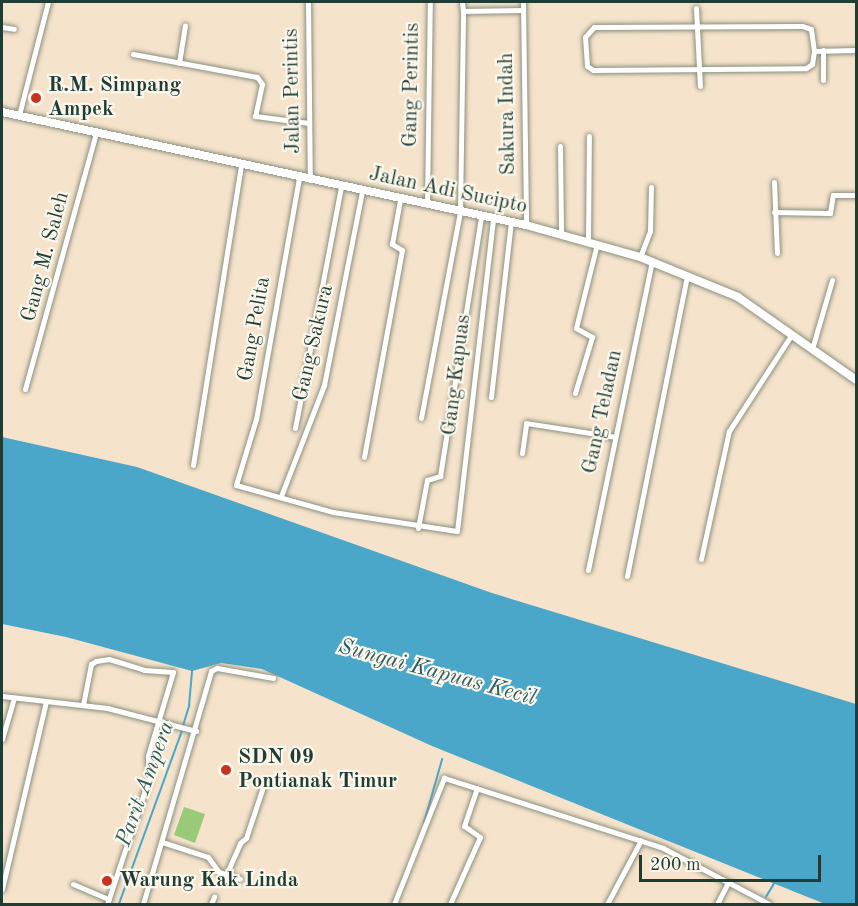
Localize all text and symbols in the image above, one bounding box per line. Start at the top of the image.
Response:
street label: Gang Perintis [398,22,426,148]
street label: Jalan Perintis [279,28,307,154]
street label: Sakura Indah [494,52,522,176]
place label: R.M. Simpang Ampek [48,73,181,123]
marker: R.M. Simpang Ampek [29,91,43,105]
street label: Jalan Adi Sucipto [367,162,529,220]
street label: Gang M. Saleh [17,189,75,325]
street label: Gang Pelita [233,275,277,383]
street label: Gang Sakura [288,282,340,404]
street label: Gang Kapuas [437,313,477,437]
street label: Gang Teladan [578,348,628,476]
water label: Sungai Kapuas Kecil [335,634,539,712]
water label: Parit Ampera [111,718,181,850]
place label: SDN 09 Pontianak Timur [238,745,397,795]
marker: SDN 09 Pontianak Timur [219,763,233,777]
scale bar [642,843,824,881]
text: 200 m [650,856,701,874]
place label: Warung Kak Linda [119,868,299,894]
marker: Warung Kak Linda [100,874,114,888]

